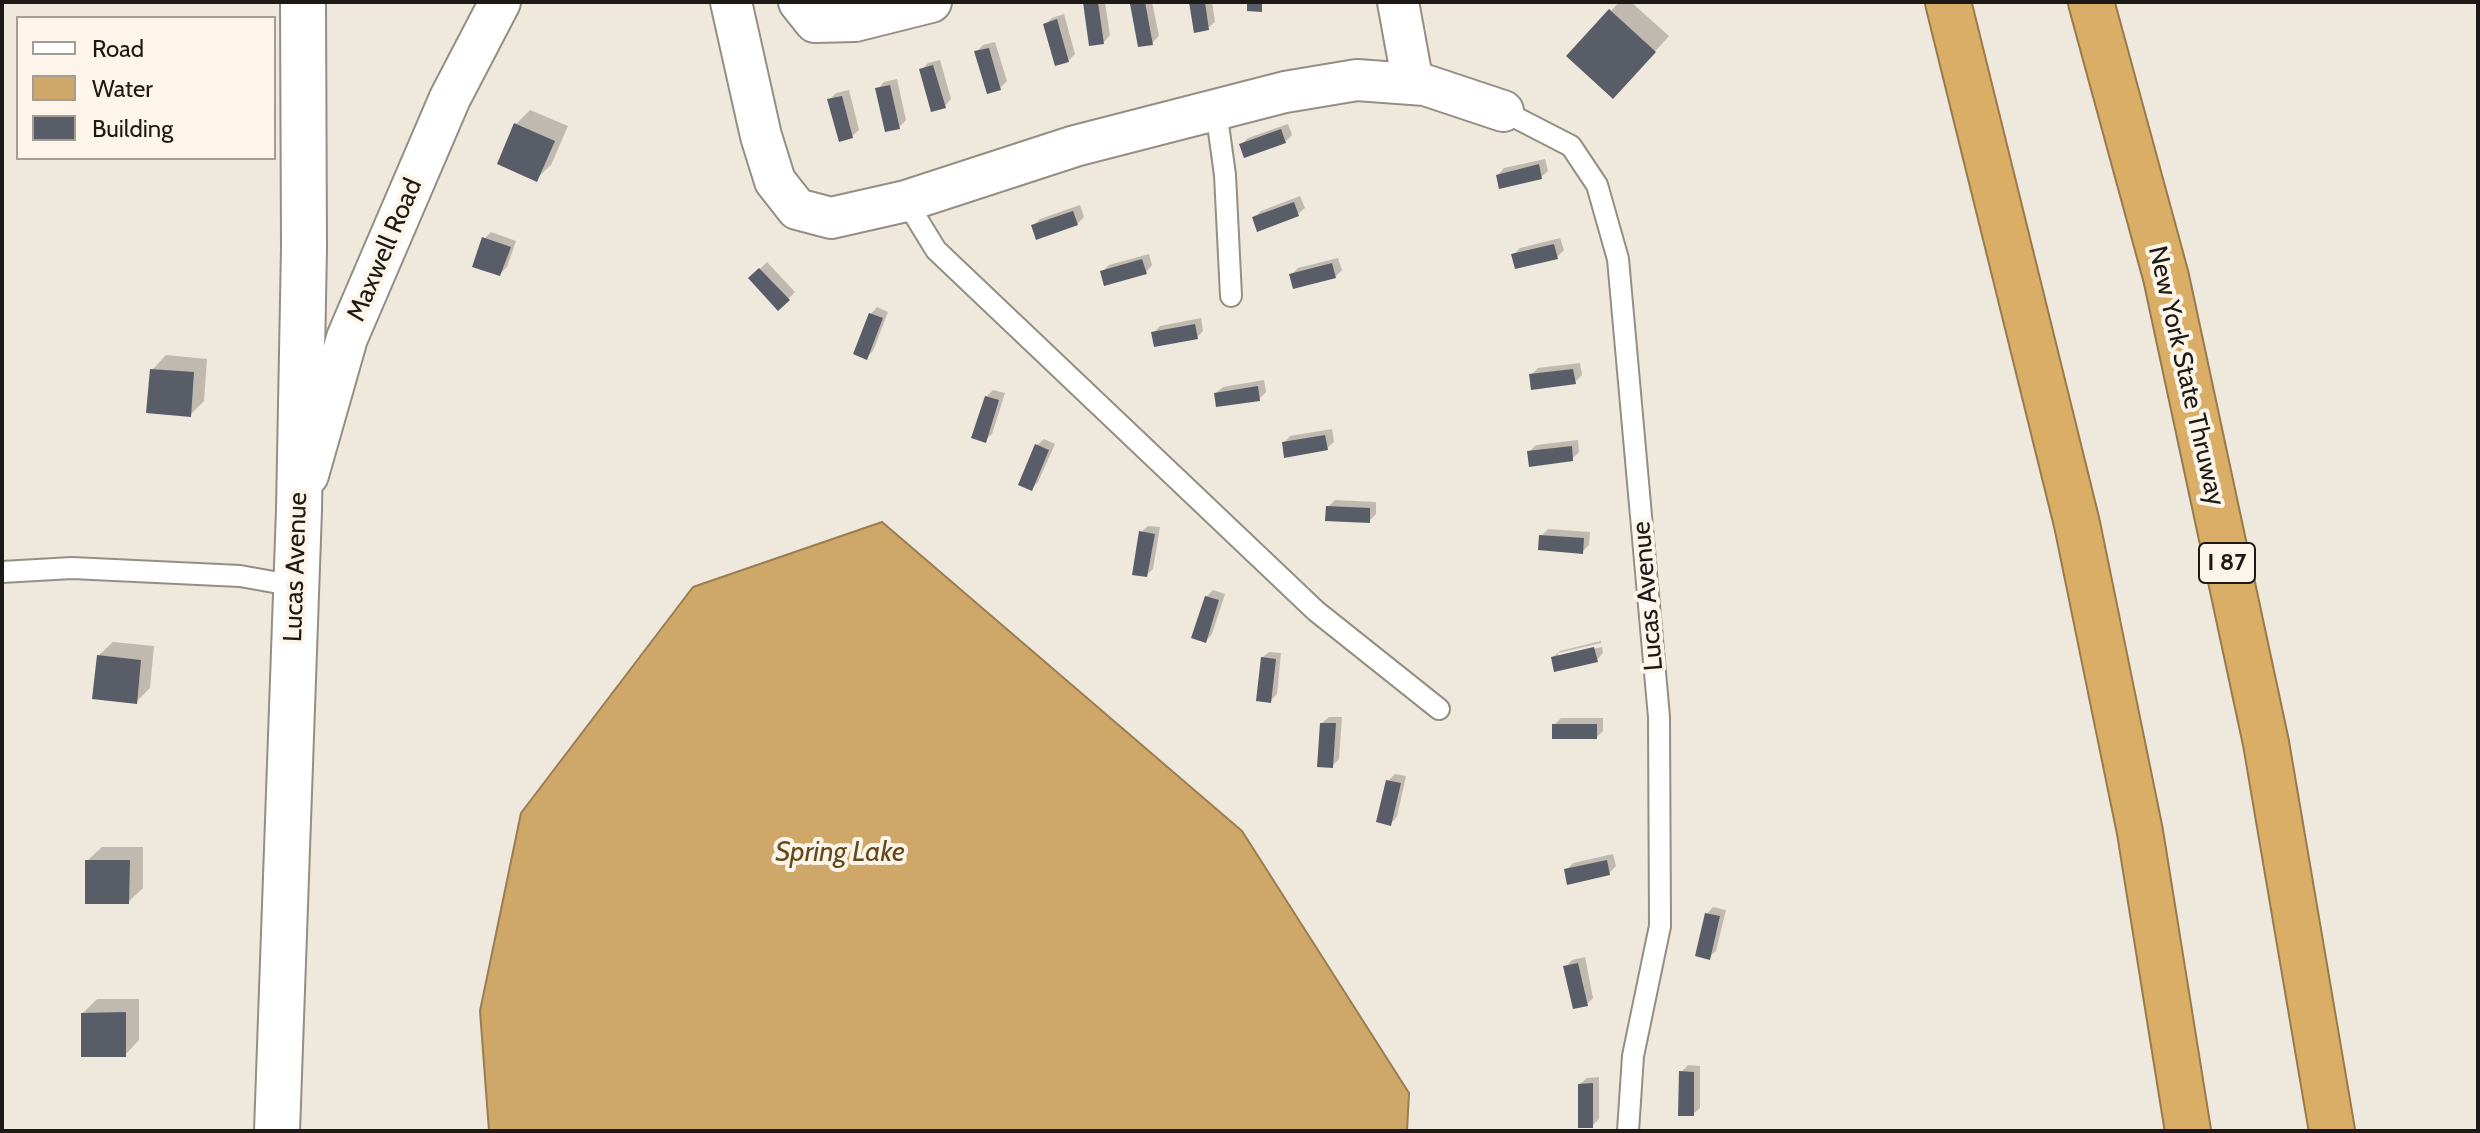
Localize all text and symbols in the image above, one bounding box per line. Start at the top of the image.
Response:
legend [16,16,276,160]
text: Road [92,34,144,63]
text: Water [92,74,153,103]
text: Building [92,114,173,143]
street label: Maxwell Road [341,174,429,326]
street label: New York State Thruway [2141,243,2231,509]
street label: Lucas Avenue [278,492,314,642]
street label: Lucas Avenue [1626,520,1670,672]
road number: I 87 [2199,543,2255,583]
water label: Spring Lake [775,836,905,870]

